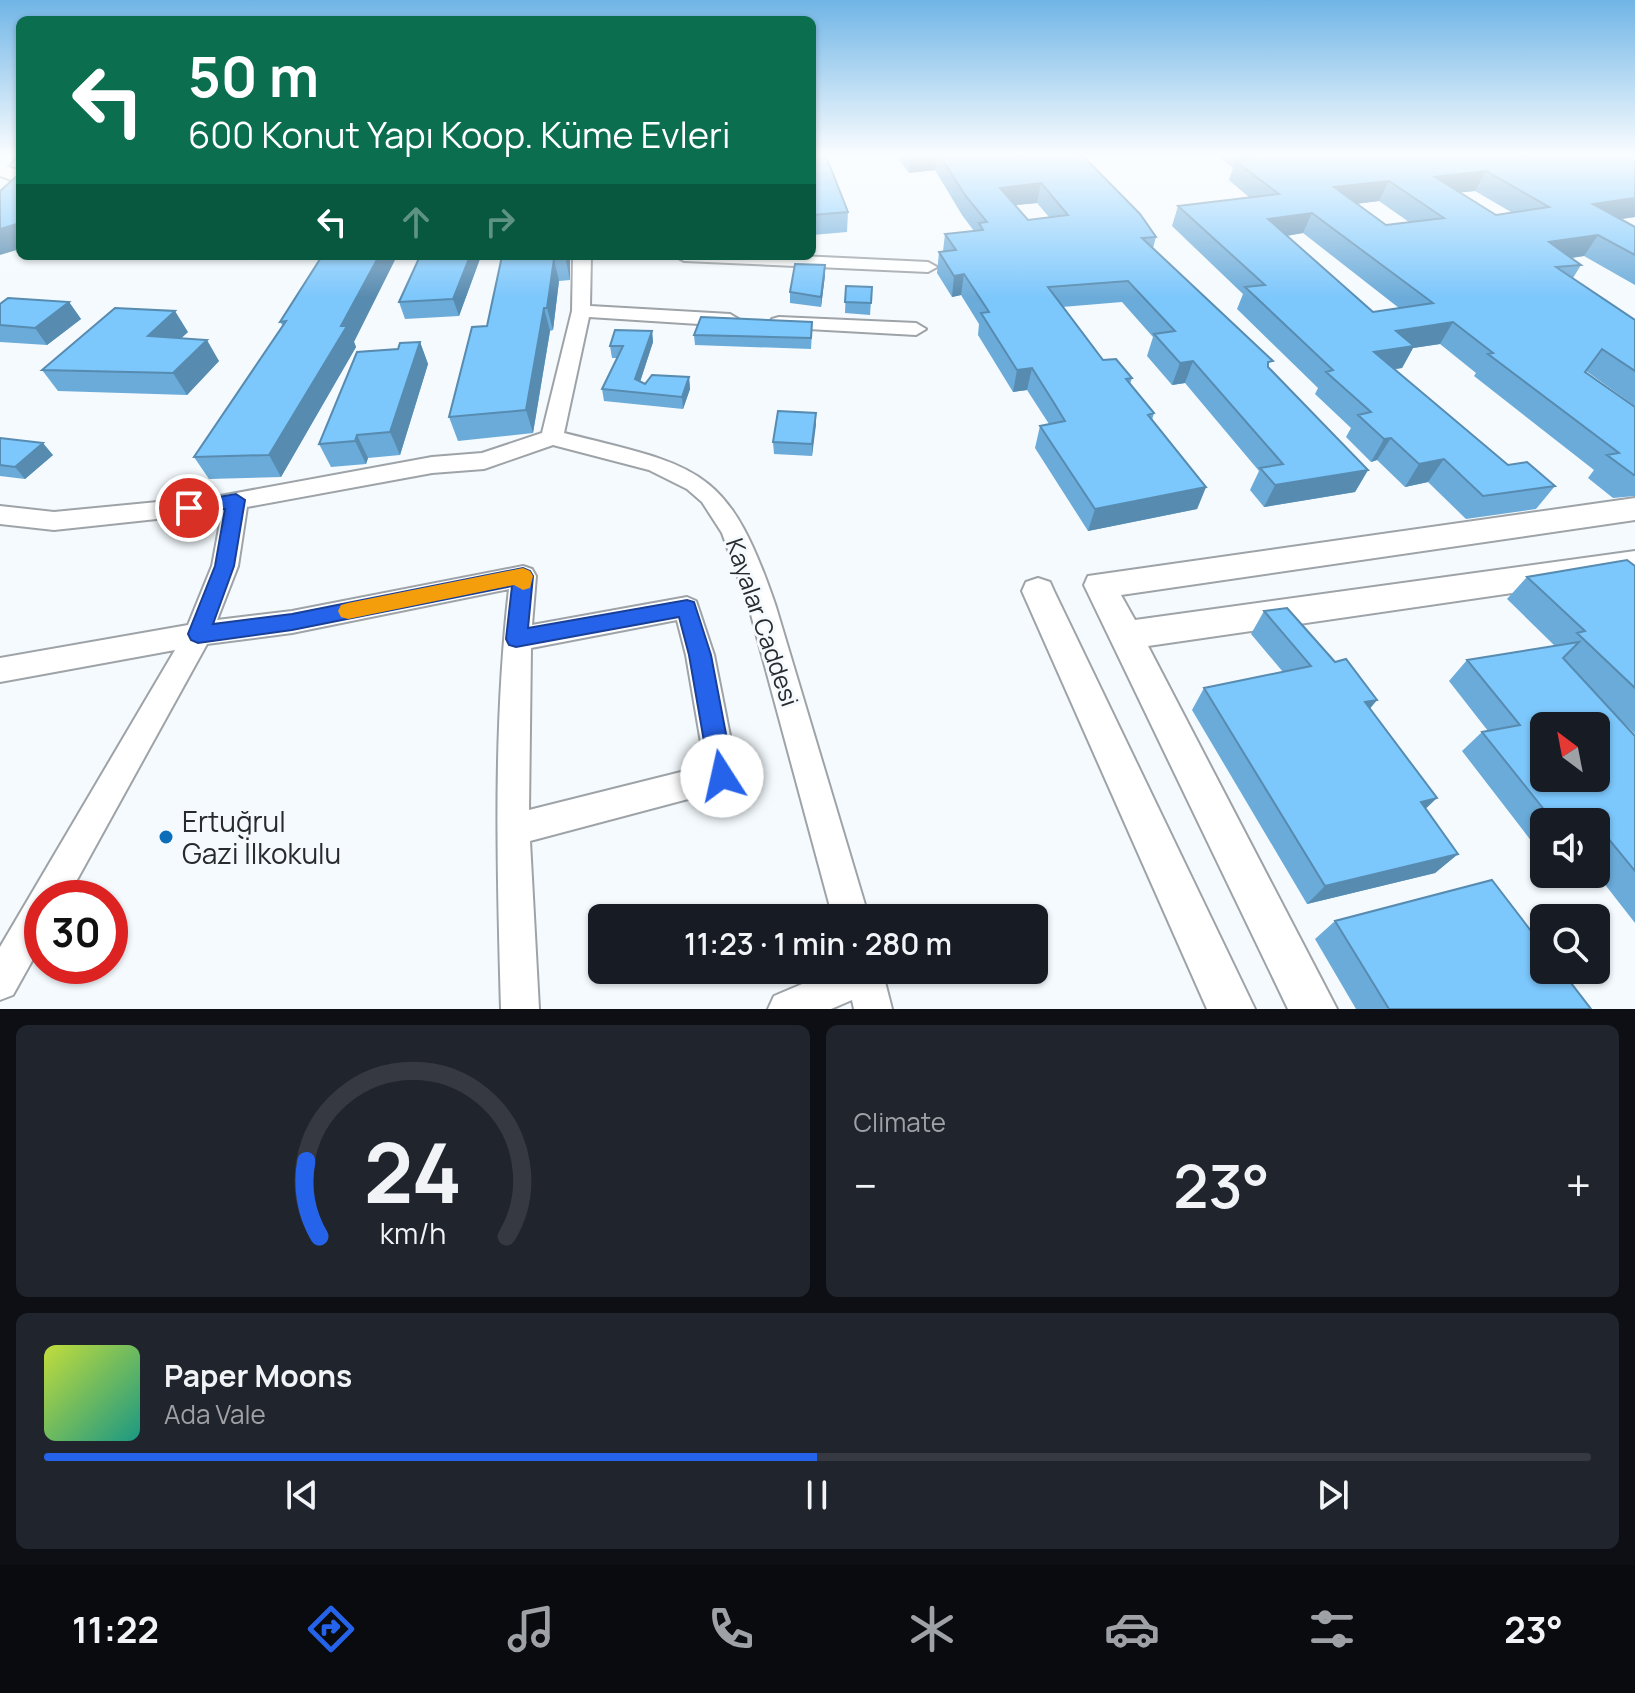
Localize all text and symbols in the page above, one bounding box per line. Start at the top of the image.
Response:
text: 50 m [188,37,319,114]
icon: left [56,48,160,152]
text: 600 Konut Yapı Koop. Küme Evleri [188,110,730,159]
icon: left [310,200,354,244]
icon: ahead [394,200,438,244]
icon: right [478,200,522,244]
pin [155,474,223,542]
icon: arrive [167,486,211,530]
street label: Kayalar Caddesi [719,533,807,711]
north arrow [1530,712,1610,792]
map controls [1530,712,1610,984]
position arrow [680,734,764,818]
place label: Ertuğrul Gazi İlkokulu [182,802,341,872]
button: sound [1530,808,1610,888]
marker: Ertuğrul Gazi İlkokulu [157,828,175,846]
speed limit sign: 30 [24,880,128,984]
button: search [1530,904,1610,984]
text: 11:23 · 1 min · 280 m [684,923,952,964]
text: Climate [854,1104,946,1140]
text: 24 [364,1114,462,1228]
text: 23° [1173,1144,1270,1226]
text: − [854,1155,877,1215]
text: + [1566,1155,1591,1215]
text: km/h [380,1214,446,1253]
text: Paper Moons [164,1355,352,1396]
text: Ada Vale [164,1396,266,1432]
icon: previous [280,1473,324,1517]
icon: pause [795,1473,839,1517]
icon: next [1311,1473,1355,1517]
icon: directions [303,1601,359,1657]
icon: music [503,1601,559,1657]
icon: phone [703,1601,759,1657]
icon: climate [904,1601,960,1657]
icon: car [1104,1601,1160,1657]
icon: filters [1304,1601,1360,1657]
text: 11:22 [72,1605,159,1654]
text: 23° [1504,1605,1563,1654]

